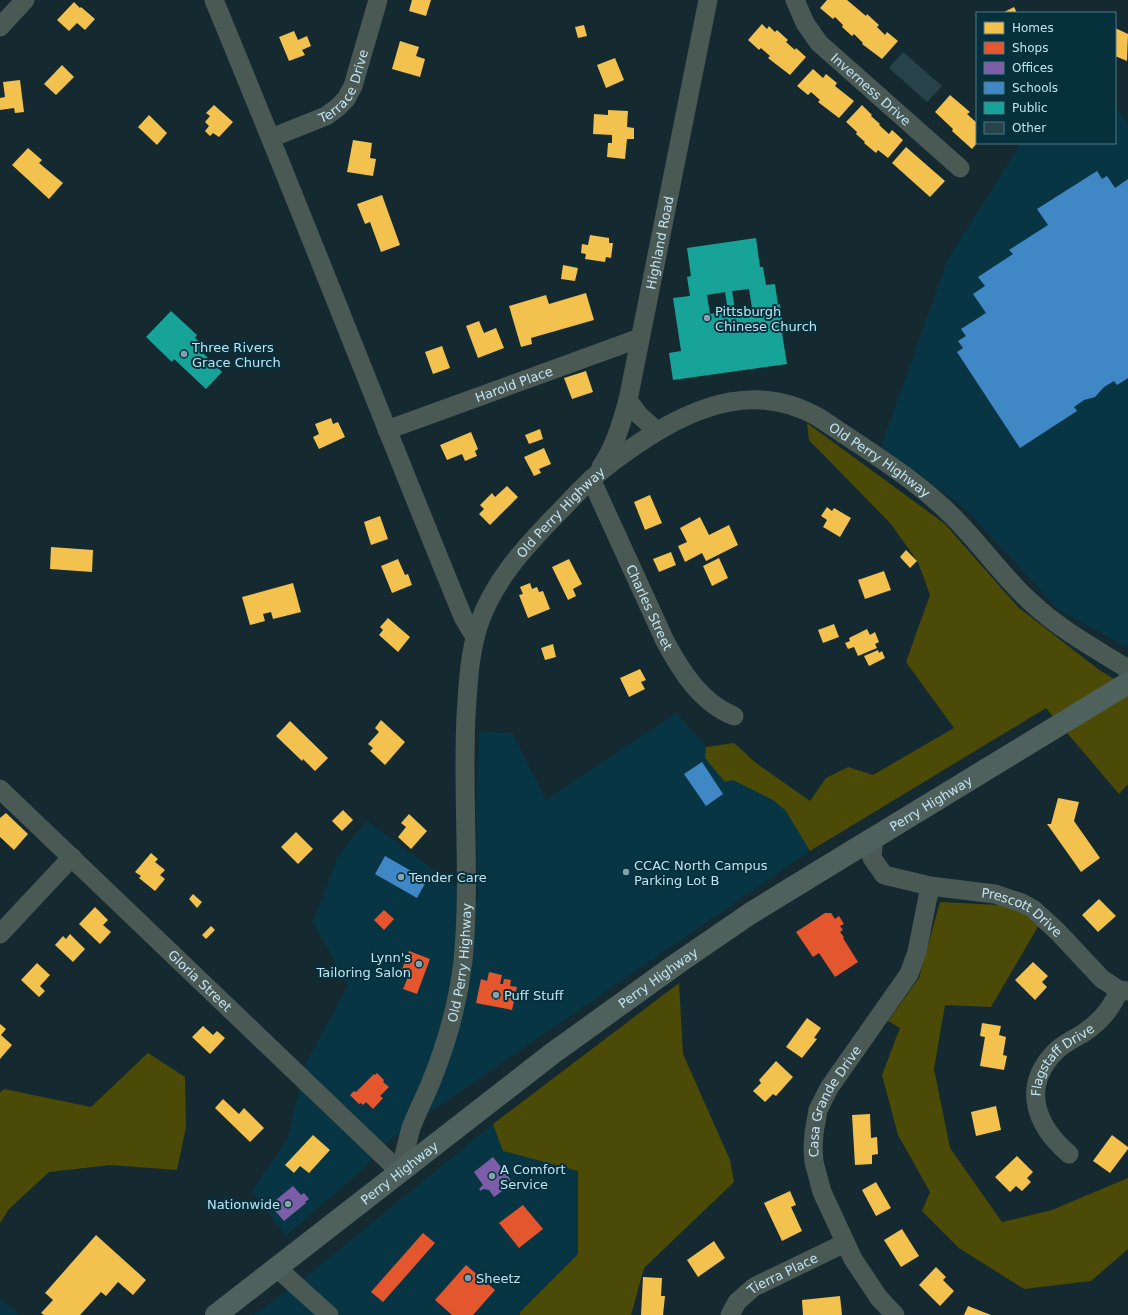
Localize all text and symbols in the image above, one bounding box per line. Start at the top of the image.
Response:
legend [976,12,1116,144]
text: Homes [1012,21,1054,35]
text: Shops [1012,41,1048,55]
street label: Terrace Drive [316,48,371,127]
street label: Inverness Drive [828,50,914,129]
text: Offices [1012,61,1053,75]
text: Schools [1012,81,1058,95]
text: Public [1012,101,1048,115]
text: Other [1012,121,1046,135]
street label: Highland Road [643,195,677,291]
place label: Pittsburgh Chinese Church [715,304,817,334]
marker: Pittsburgh Chinese Church [702,313,712,323]
place label: Three Rivers Grace Church [191,340,281,370]
marker: Three Rivers Grace Church [179,349,189,359]
street label: Harold Place [473,363,555,405]
street label: Old Perry Highway [826,420,933,501]
street label: Old Perry Highway [514,464,608,561]
street label: Charles Street [623,562,676,653]
street label: Perry Highway [887,773,975,835]
place label: CCAC North Campus Parking Lot B [634,858,768,888]
marker: CCAC North Campus Parking Lot B [621,867,631,877]
place label: Tender Care [408,870,487,885]
marker: Tender Care [396,872,406,882]
street label: Prescott Drive [981,885,1065,940]
street label: Old Perry Highway [445,903,474,1024]
street label: Perry Highway [616,945,701,1011]
street label: Gloria Street [165,947,235,1015]
place label: Lynn's Tailoring Salon [315,950,411,980]
marker: Lynn's Tailoring Salon [414,959,424,969]
place label: Puff Stuff [504,988,565,1003]
marker: Puff Stuff [491,990,501,1000]
street label: Flagstaff Drive [1029,1021,1097,1097]
street label: Casa Grande Drive [806,1043,864,1158]
street label: Perry Highway [358,1138,441,1208]
place label: A Comfort Service [500,1162,566,1192]
marker: A Comfort Service [487,1171,497,1181]
place label: Nationwide [207,1197,280,1212]
marker: Nationwide [283,1199,293,1209]
street label: Tierra Place [744,1250,820,1298]
place label: Sheetz [476,1271,521,1286]
marker: Sheetz [463,1273,473,1283]

